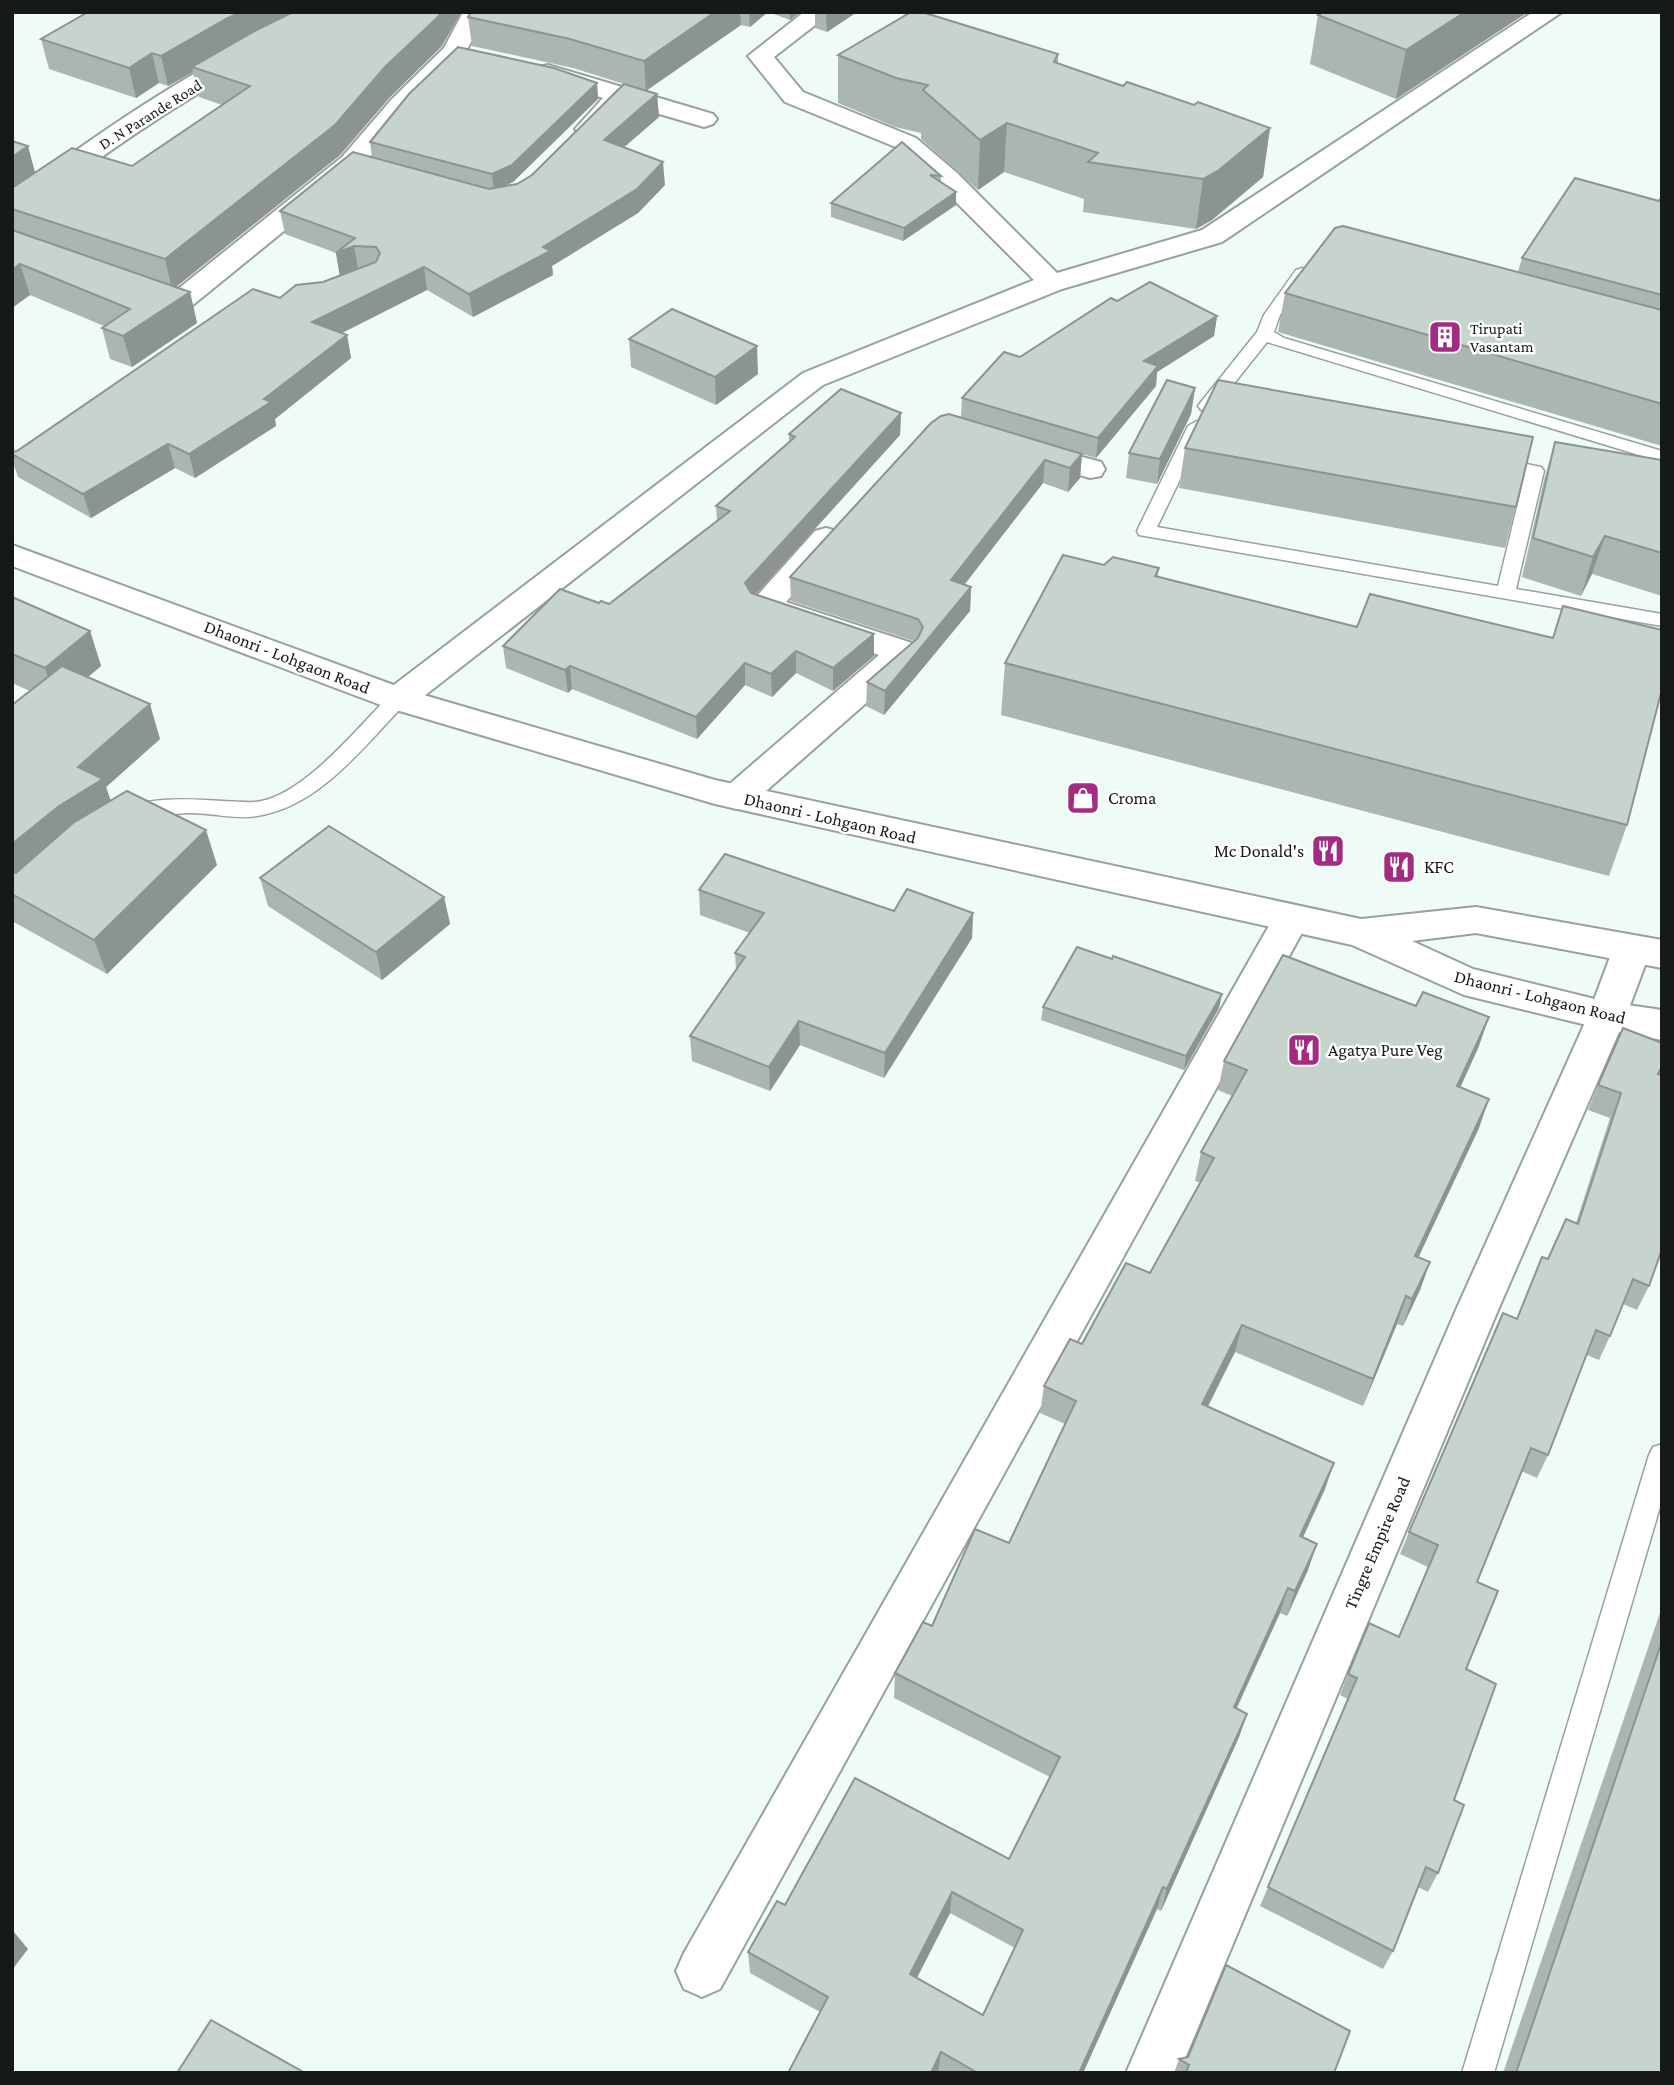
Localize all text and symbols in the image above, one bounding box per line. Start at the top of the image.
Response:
street label: D. N Parande Road [96,76,205,153]
building icon: Tirupati Vasantam [1426,318,1464,356]
place label: Tirupati Vasantam [1470,320,1534,355]
street label: Dhaonri - Lohgaon Road [201,616,373,698]
shop icon: Croma [1064,779,1102,817]
street label: Dhaonri - Lohgaon Road [742,788,918,848]
place label: Croma [1108,788,1156,808]
restaurant icon: Mc Donald's [1309,832,1347,870]
place label: Mc Donald's [1214,841,1304,861]
restaurant icon: KFC [1380,848,1418,886]
place label: KFC [1424,857,1454,877]
street label: Dhaonri - Lohgaon Road [1452,966,1628,1028]
restaurant icon: Agatya Pure Veg [1285,1031,1323,1069]
place label: Agatya Pure Veg [1328,1040,1443,1060]
street label: Tingre Empire Road [1340,1473,1414,1612]

